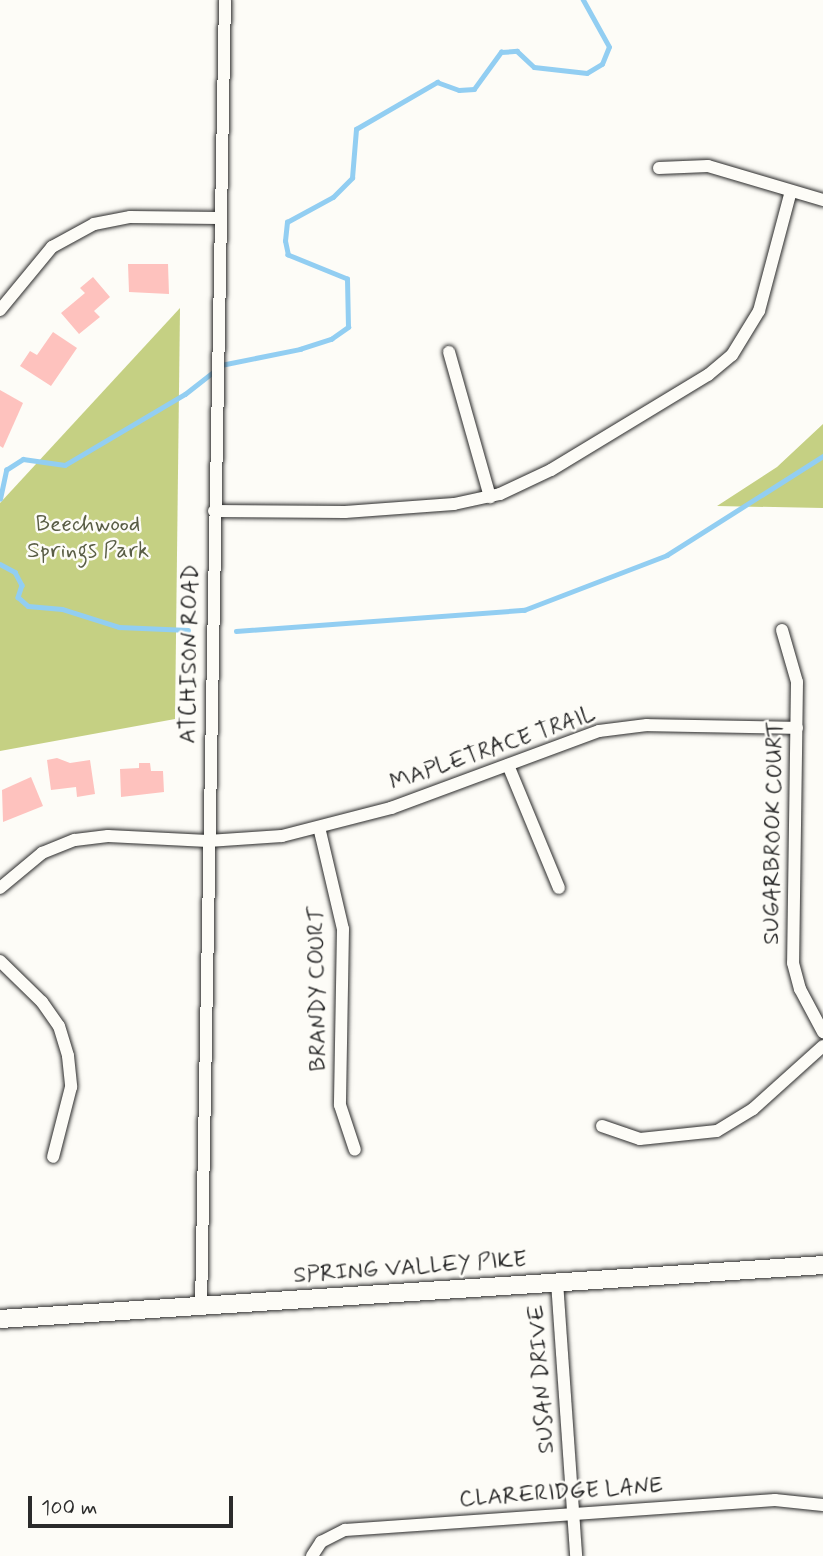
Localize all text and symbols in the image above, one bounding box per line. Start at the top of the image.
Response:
park label: Beechwood Springs Park [27,511,149,565]
street label: ATCHISON ROAD [175,566,205,742]
street label: MAPLETRACE TRAIL [383,700,603,798]
street label: SUGARBROOK COURT [758,721,790,945]
street label: BRANDY COURT [303,906,333,1072]
street label: SPRING VALLEY PIKE [289,1246,531,1290]
street label: SUSAN DRIVE [523,1303,561,1455]
street label: CLARERIDGE LANE [457,1472,665,1514]
scale bar [32,1482,236,1526]
text: 100 m [41,1494,97,1522]

